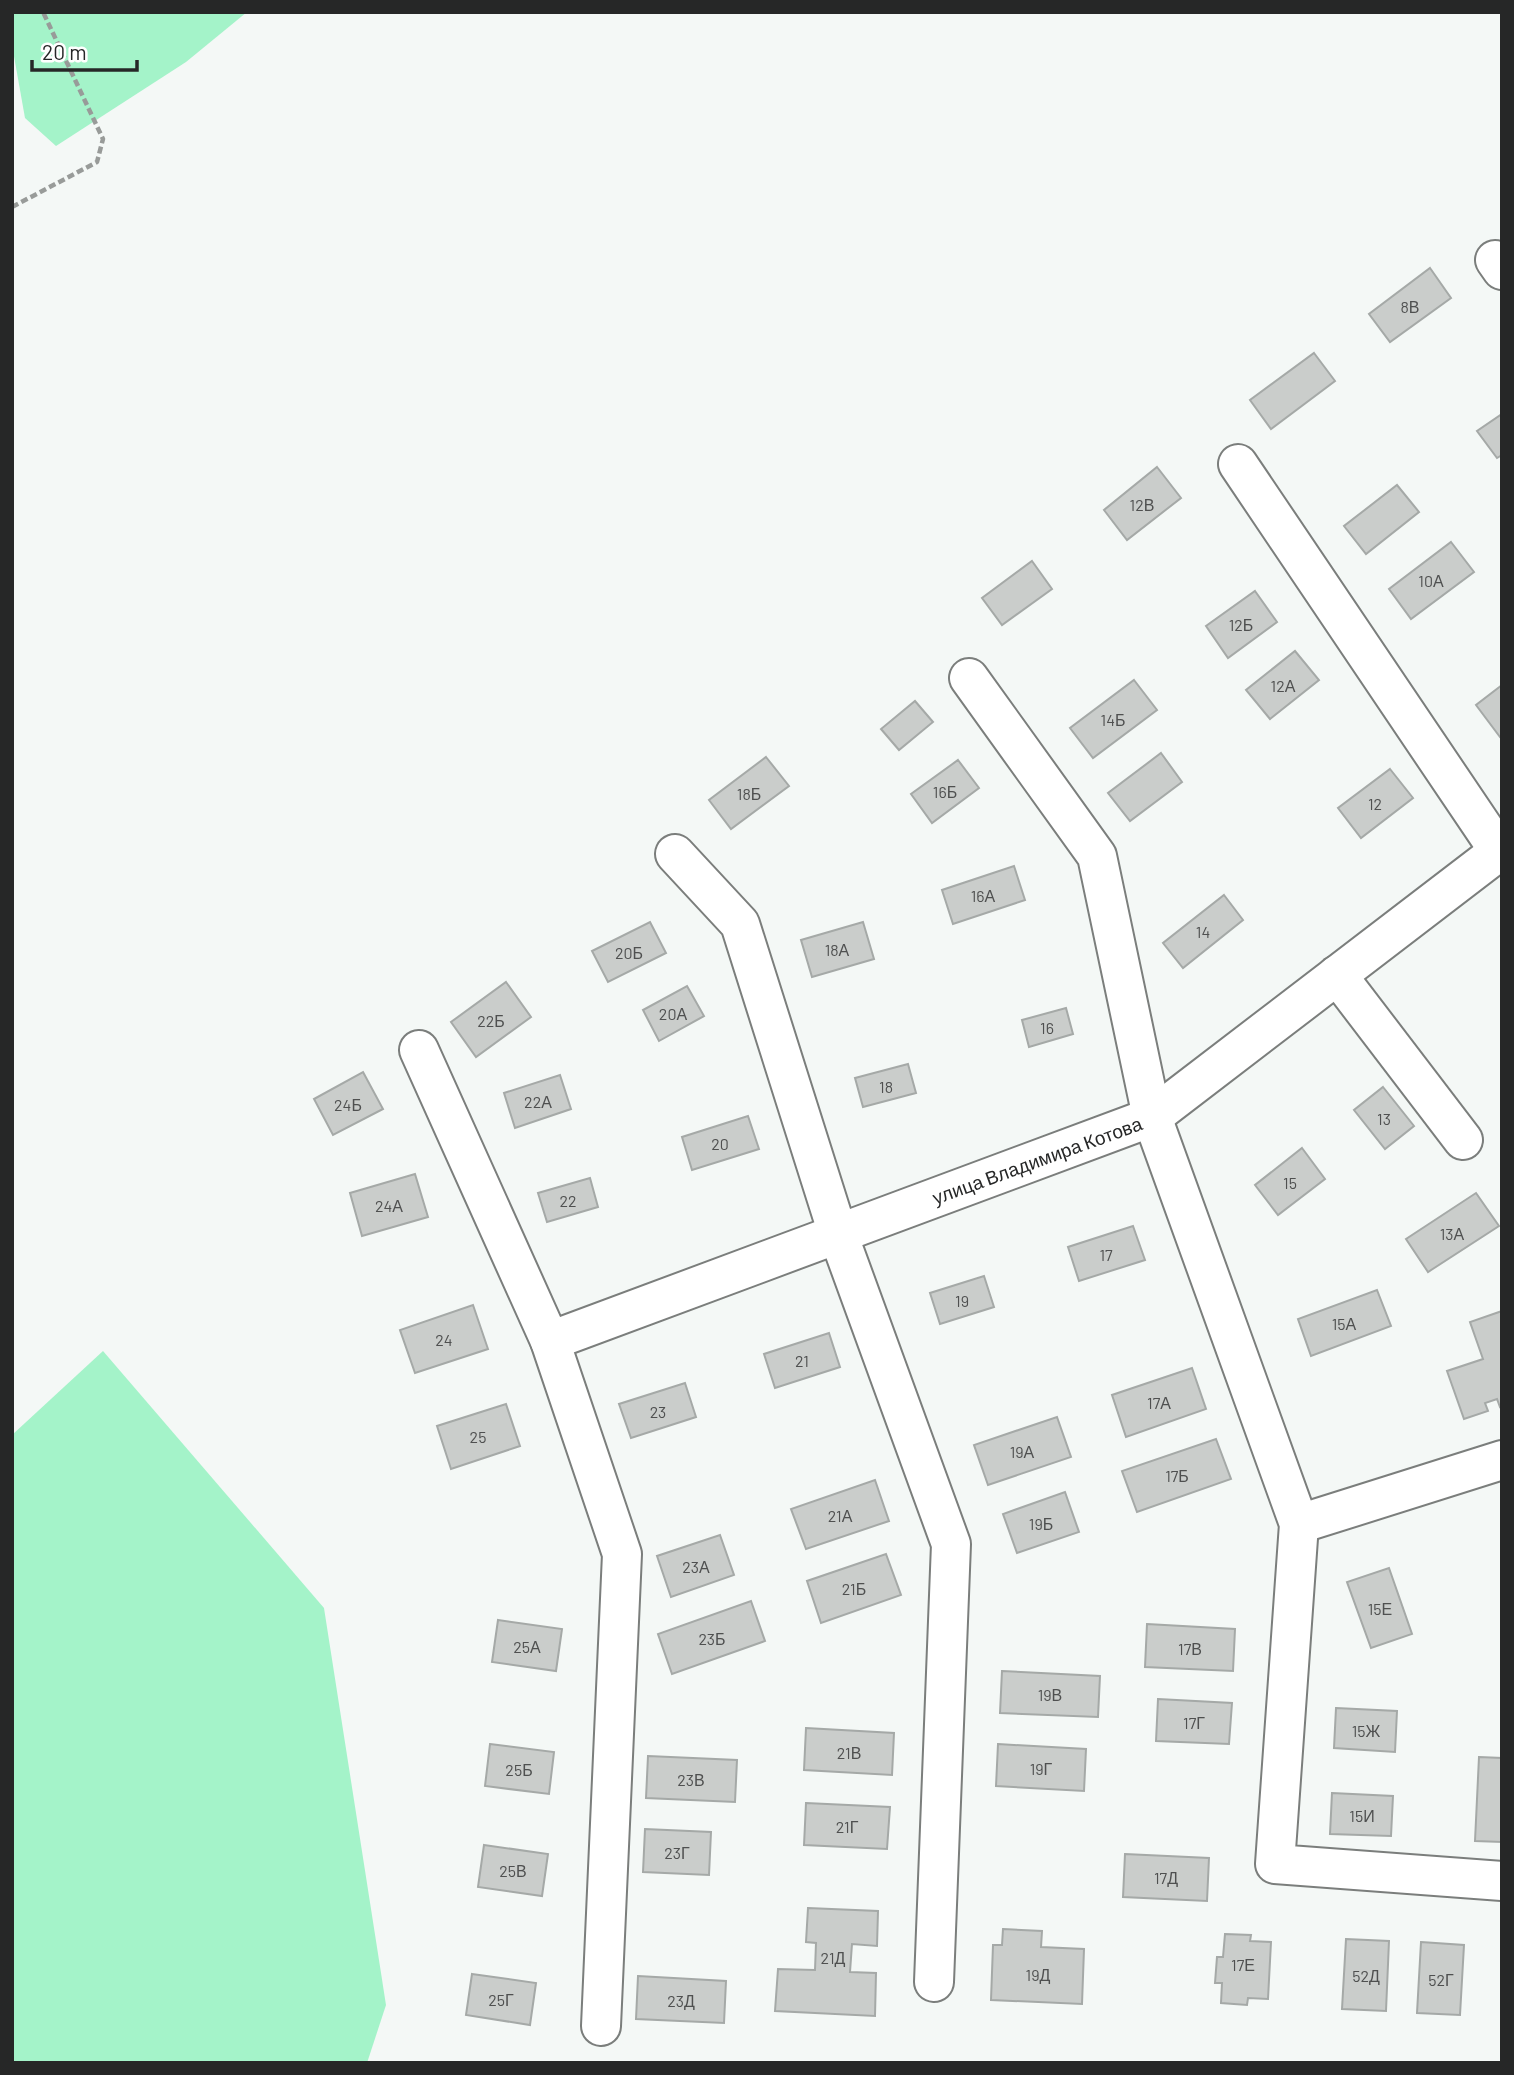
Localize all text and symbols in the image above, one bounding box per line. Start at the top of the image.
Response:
scale bar [32,28,136,72]
text: 20 m [42,39,87,64]
house number: 8В [1400,297,1420,316]
house number: 12В [1130,495,1154,514]
house number: 10А [1418,571,1444,590]
house number: 12Б [1229,615,1253,634]
house number: 12А [1271,676,1296,695]
house number: 14Б [1101,710,1125,729]
house number: 16Б [933,782,957,801]
house number: 18Б [737,784,761,803]
house number: 12 [1368,794,1382,813]
house number: 16А [971,886,996,905]
house number: 14 [1196,922,1210,941]
house number: 18А [825,940,850,959]
house number: 20Б [615,943,643,962]
house number: 20А [659,1004,687,1023]
house number: 22Б [477,1011,505,1030]
house number: 16 [1040,1018,1054,1037]
house number: 18 [879,1077,893,1096]
house number: 22А [524,1092,552,1111]
house number: 24Б [334,1095,362,1114]
house number: 13 [1377,1109,1391,1128]
street label: улица Владимира Котова [929,1111,1145,1209]
house number: 20 [711,1134,729,1153]
house number: 15 [1283,1173,1297,1192]
house number: 22 [559,1191,577,1210]
house number: 24А [375,1196,403,1215]
house number: 13А [1440,1224,1465,1243]
house number: 17 [1099,1245,1113,1264]
house number: 19 [955,1291,969,1310]
house number: 15А [1332,1314,1357,1333]
house number: 24 [435,1330,453,1349]
house number: 21 [795,1351,809,1370]
house number: 17А [1147,1393,1171,1412]
house number: 23 [650,1402,666,1421]
house number: 25 [470,1427,486,1446]
house number: 19А [1010,1442,1035,1461]
house number: 17Б [1165,1466,1189,1485]
house number: 21А [828,1506,853,1525]
house number: 19Б [1029,1514,1053,1533]
house number: 23А [682,1557,710,1576]
house number: 21Б [842,1579,866,1598]
house number: 15Е [1368,1599,1392,1618]
house number: 23Б [698,1629,726,1648]
house number: 25А [513,1637,541,1656]
house number: 17В [1178,1639,1202,1658]
house number: 19В [1038,1685,1062,1704]
house number: 17Г [1183,1713,1205,1732]
house number: 15Ж [1352,1721,1381,1740]
house number: 21В [837,1743,861,1762]
house number: 19Г [1030,1759,1053,1778]
house number: 25Б [505,1760,533,1779]
house number: 23В [677,1770,705,1789]
house number: 15И [1349,1806,1375,1825]
house number: 21Г [836,1817,859,1836]
house number: 23Г [664,1843,690,1862]
house number: 25В [499,1861,527,1880]
house number: 17Д [1154,1868,1178,1887]
house number: 21Д [821,1948,846,1967]
house number: 17Е [1231,1955,1255,1974]
house number: 19Д [1026,1965,1051,1984]
house number: 52Д [1352,1966,1380,1985]
house number: 52Г [1428,1970,1454,1989]
house number: 25Г [488,1990,514,2009]
house number: 23Д [667,1991,695,2010]

